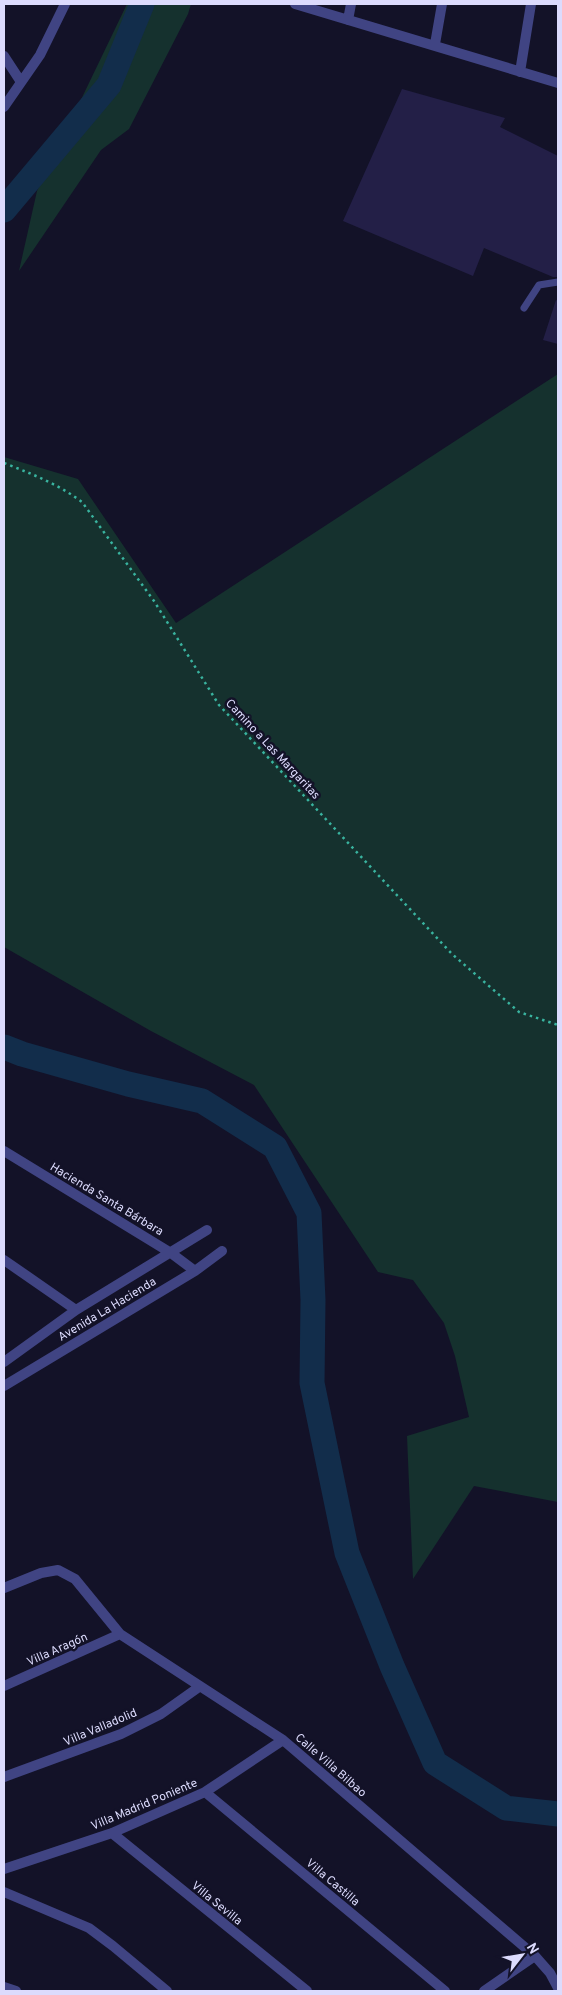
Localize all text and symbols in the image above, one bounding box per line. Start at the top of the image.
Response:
street label: Camino a Las Margaritas [221,696,323,803]
street label: Hacienda Santa Bárbara [47,1160,166,1240]
street label: Avenida La Hacienda [55,1274,160,1346]
street label: Villa Aragón [24,1629,90,1670]
street label: Villa Valladolid [61,1705,140,1751]
street label: Calle Villa Bilbao [291,1730,370,1801]
street label: Villa Madrid Poniente [89,1775,200,1835]
street label: Villa Castilla [302,1855,363,1910]
street label: Villa Sevilla [188,1878,245,1929]
north arrow [497,1930,547,1980]
text: N [522,1940,542,1958]

